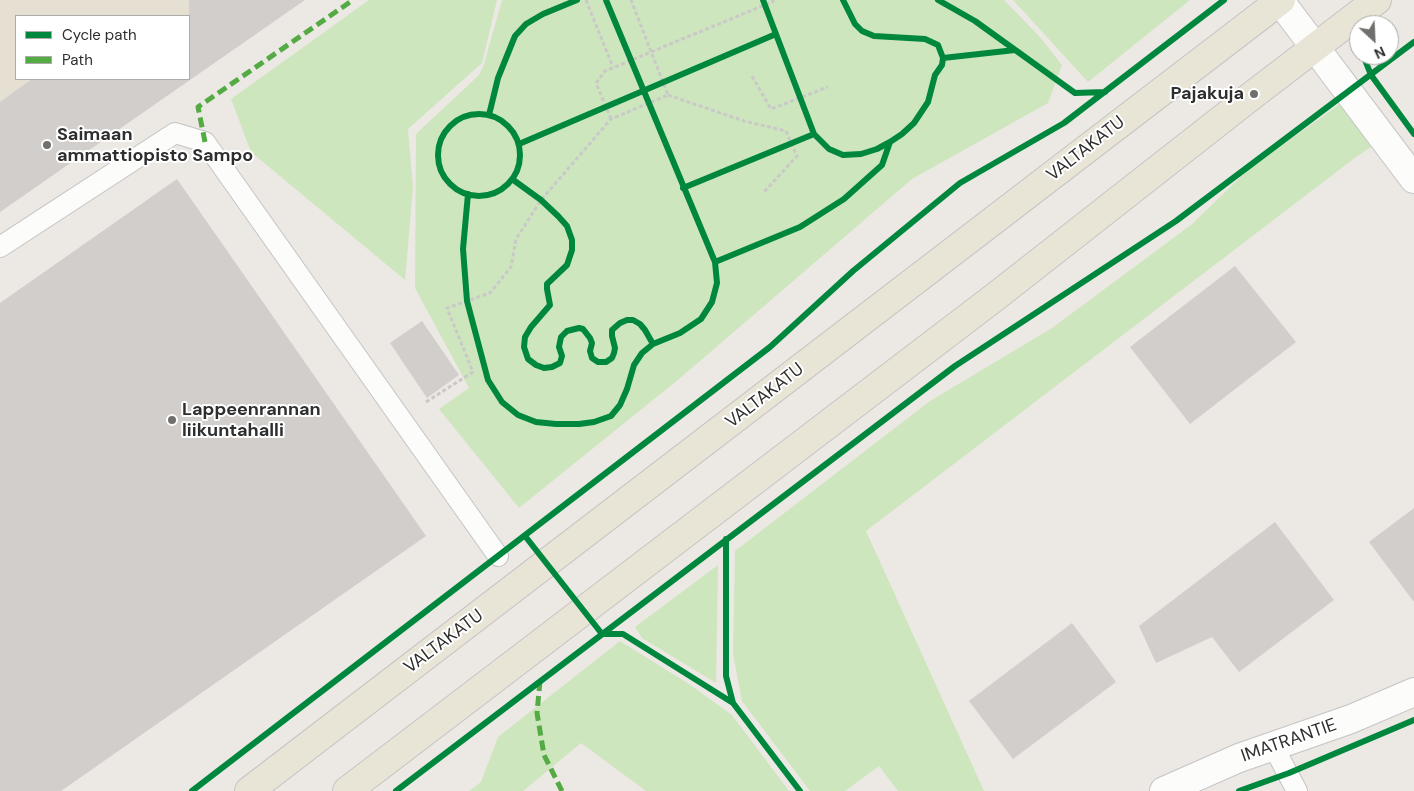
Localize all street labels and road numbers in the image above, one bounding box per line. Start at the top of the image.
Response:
street label: VALTAKATU [1043,112,1129,186]
street label: VALTAKATU [722,359,808,433]
street label: VALTAKATU [400,605,488,679]
street label: IMATRANTIE [1238,715,1340,767]

